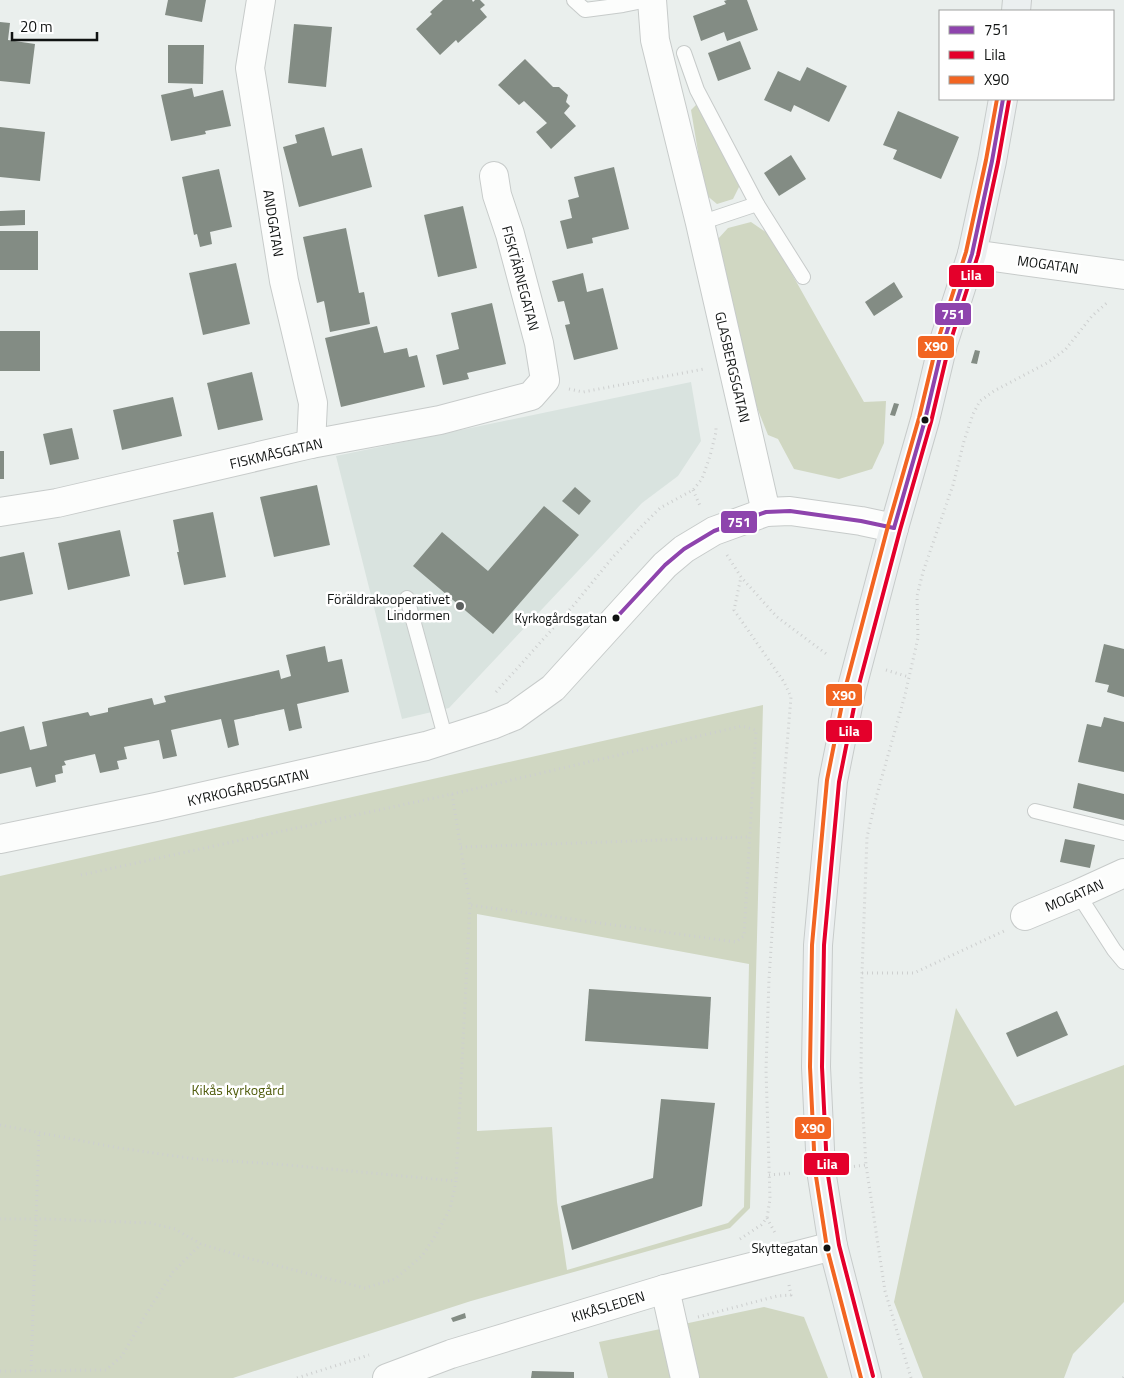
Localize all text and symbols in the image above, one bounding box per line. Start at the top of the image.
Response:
scale bar [12,10,98,42]
legend [939,10,1114,100]
text: 20 m [20,15,53,38]
text: 751 [984,18,1009,41]
text: Lila [984,43,1006,66]
text: X90 [984,68,1009,91]
street label: ANDGATAN [258,188,290,258]
street label: FISKTÄRNEGATAN [497,223,545,333]
street label: MOGATAN [1016,249,1080,279]
line badge: Lila [948,264,995,288]
text: Lila [960,264,982,285]
line badge: 751 [934,302,972,326]
text: 751 [941,303,965,324]
street label: GLASBERGSGATAN [710,309,756,425]
line badge: X90 [917,335,955,359]
text: X90 [924,335,948,356]
unlabelled marker [920,415,930,425]
street label: FISKMÅSGATAN [227,432,325,474]
line badge: 751 [720,510,758,534]
text: 751 [727,511,751,532]
place label: Föräldrakooperativet Lindormen [327,588,450,625]
marker: Föräldrakooperativet Lindormen [454,600,466,612]
place label: Kyrkogårdsgatan [515,608,607,628]
marker: Kyrkogårdsgatan [611,613,621,623]
line badge: X90 [825,683,863,707]
text: X90 [832,684,856,705]
line badge: Lila [825,719,873,743]
text: Lila [838,720,860,741]
street label: KYRKOGÅRDSGATAN [185,763,311,811]
street label: MOGATAN [1041,873,1107,917]
park label: Kikås kyrkogård [192,1079,284,1100]
line badge: X90 [794,1116,832,1140]
text: X90 [801,1117,825,1138]
line badge: Lila [803,1152,850,1176]
text: Lila [816,1153,838,1174]
place label: Skyttegatan [752,1238,818,1258]
marker: Skyttegatan [822,1243,832,1253]
street label: KIKÅSLEDEN [569,1285,647,1327]

